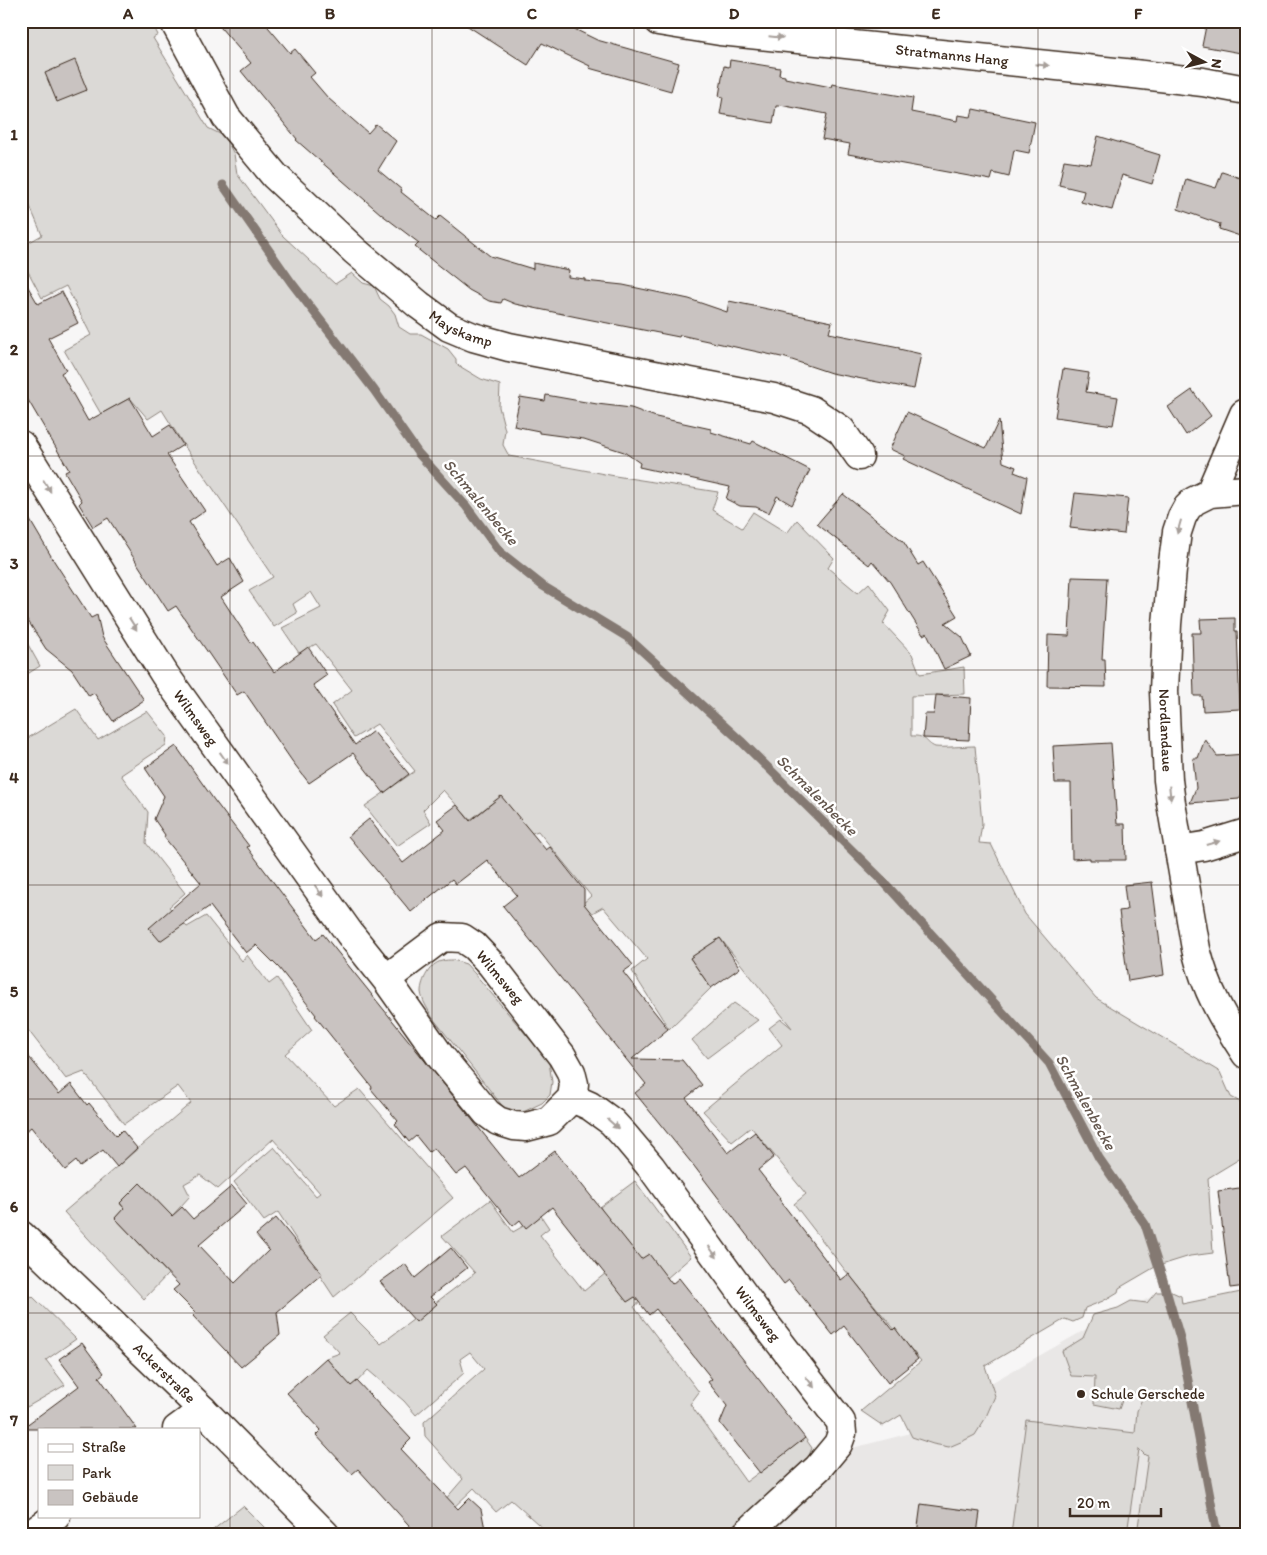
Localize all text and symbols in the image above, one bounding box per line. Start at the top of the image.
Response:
text: A [122,4,134,23]
text: B [325,4,336,23]
text: C [527,4,538,23]
text: D [729,4,740,23]
text: E [932,4,941,23]
text: F [1134,4,1143,23]
one-way arrow [768,33,784,41]
north arrow [1180,38,1230,88]
street label: Stratmanns Hang [894,40,1010,70]
text: N [1207,58,1225,69]
one-way arrow [1034,61,1050,69]
text: 1 [10,125,18,144]
street label: Mayskamp [425,306,494,351]
text: 2 [10,340,19,359]
water label: Schmalenbecke [439,455,523,550]
one-way arrow [42,479,52,493]
one-way arrow [1175,519,1183,534]
text: 3 [10,554,19,573]
one-way arrow [129,617,138,630]
street label: Wilmsweg [169,686,222,750]
street label: Nordlandaue [1155,688,1177,772]
one-way arrow [219,751,230,764]
water label: Schmalenbecke [773,751,862,840]
text: 4 [9,768,19,787]
one-way arrow [1166,785,1174,801]
one-way arrow [1205,839,1220,847]
one-way arrow [314,884,324,897]
street label: Wilmsweg [472,946,528,1008]
text: 5 [10,982,19,1001]
water label: Schmalenbecke [1052,1051,1121,1154]
one-way arrow [606,1118,618,1130]
text: 6 [10,1197,19,1216]
one-way arrow [707,1245,718,1258]
street label: Wilmsweg [731,1282,785,1345]
street label: Ackerstraße [130,1339,199,1407]
one-way arrow [805,1375,816,1388]
place label: Schule Gerschede [1091,1385,1205,1403]
marker: Schule Gerschede [1075,1388,1087,1400]
text: 7 [9,1411,18,1430]
legend [38,1428,200,1518]
text: Straße [82,1438,126,1456]
text: Park [82,1464,112,1482]
scale bar [1070,1485,1161,1517]
text: Gebäude [82,1488,139,1506]
text: 20 m [1077,1494,1111,1512]

